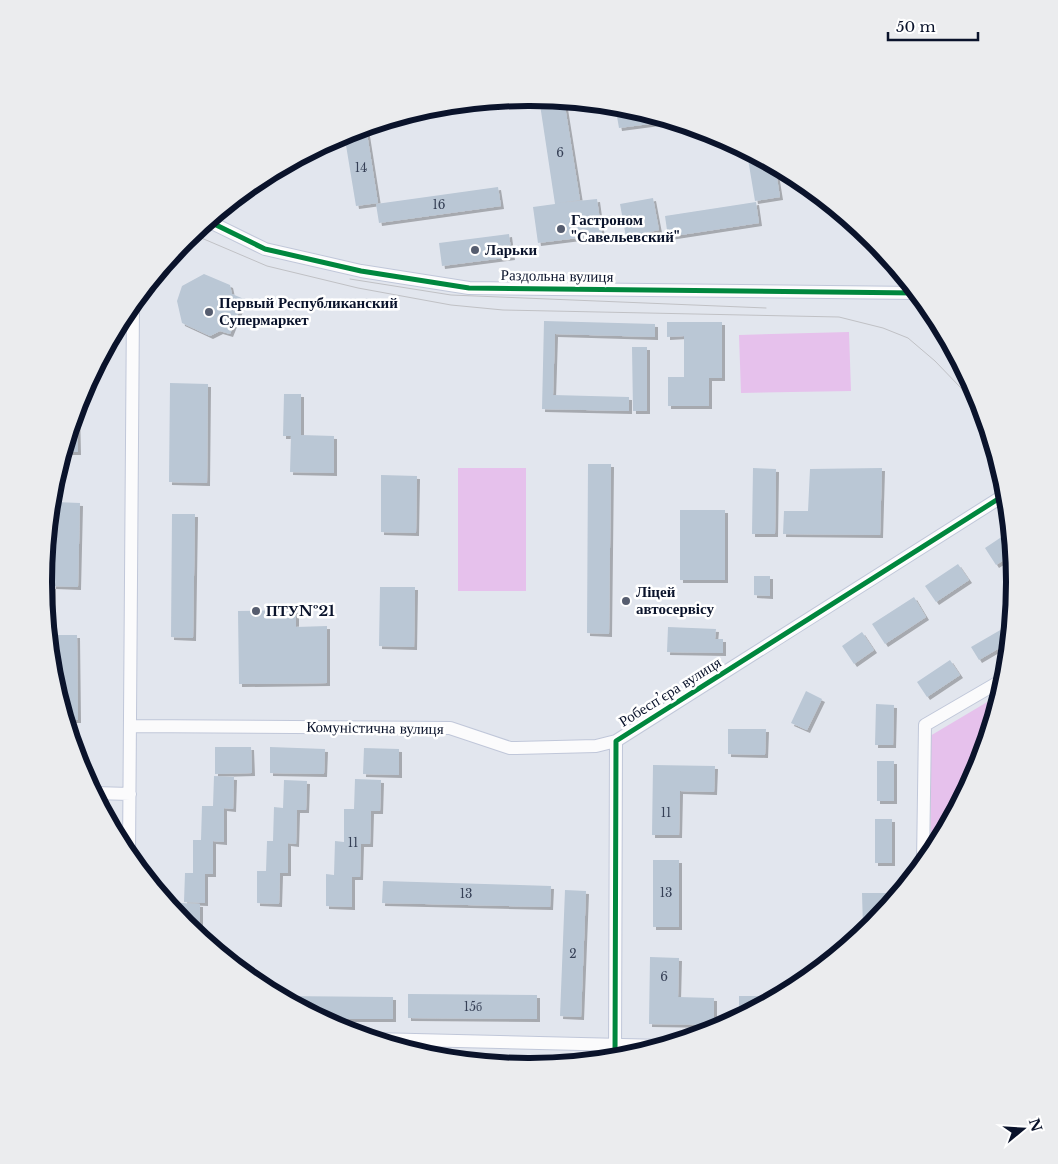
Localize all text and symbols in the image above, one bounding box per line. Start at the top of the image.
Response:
scale bar [888,10,978,42]
text: 50 m [896,17,936,36]
house number: 6 [556,145,564,160]
house number: 14 [355,160,367,175]
house number: 16 [432,197,446,212]
place label: Гастроном "Савельевский" [571,210,680,246]
marker: Гастроном "Савельевский" [555,223,567,235]
place label: Ларьки [485,240,538,259]
marker: Ларьки [469,244,481,256]
street label: Раздольна вулиця [500,265,614,286]
place label: Первый Республиканский Супермаркет [219,293,398,329]
marker: Первый Республиканский Супермаркет [203,306,215,318]
place label: Ліцей автосервісу [636,582,714,618]
marker: Ліцей автосервісу [620,595,632,607]
place label: ПТУ№21 [266,601,335,620]
marker: ПТУ№21 [250,605,262,617]
street label: Робесп’єра вулиця [615,652,725,731]
street label: Комуністична вулиця [306,717,444,738]
house number: 11 [661,805,671,820]
house number: 11 [348,835,358,850]
house number: 13 [660,885,672,900]
house number: 13 [460,886,472,901]
house number: 2 [569,946,577,961]
house number: 6 [660,969,668,984]
house number: 15б [464,999,482,1014]
north arrow [998,1104,1048,1154]
text: N [1025,1116,1046,1134]

